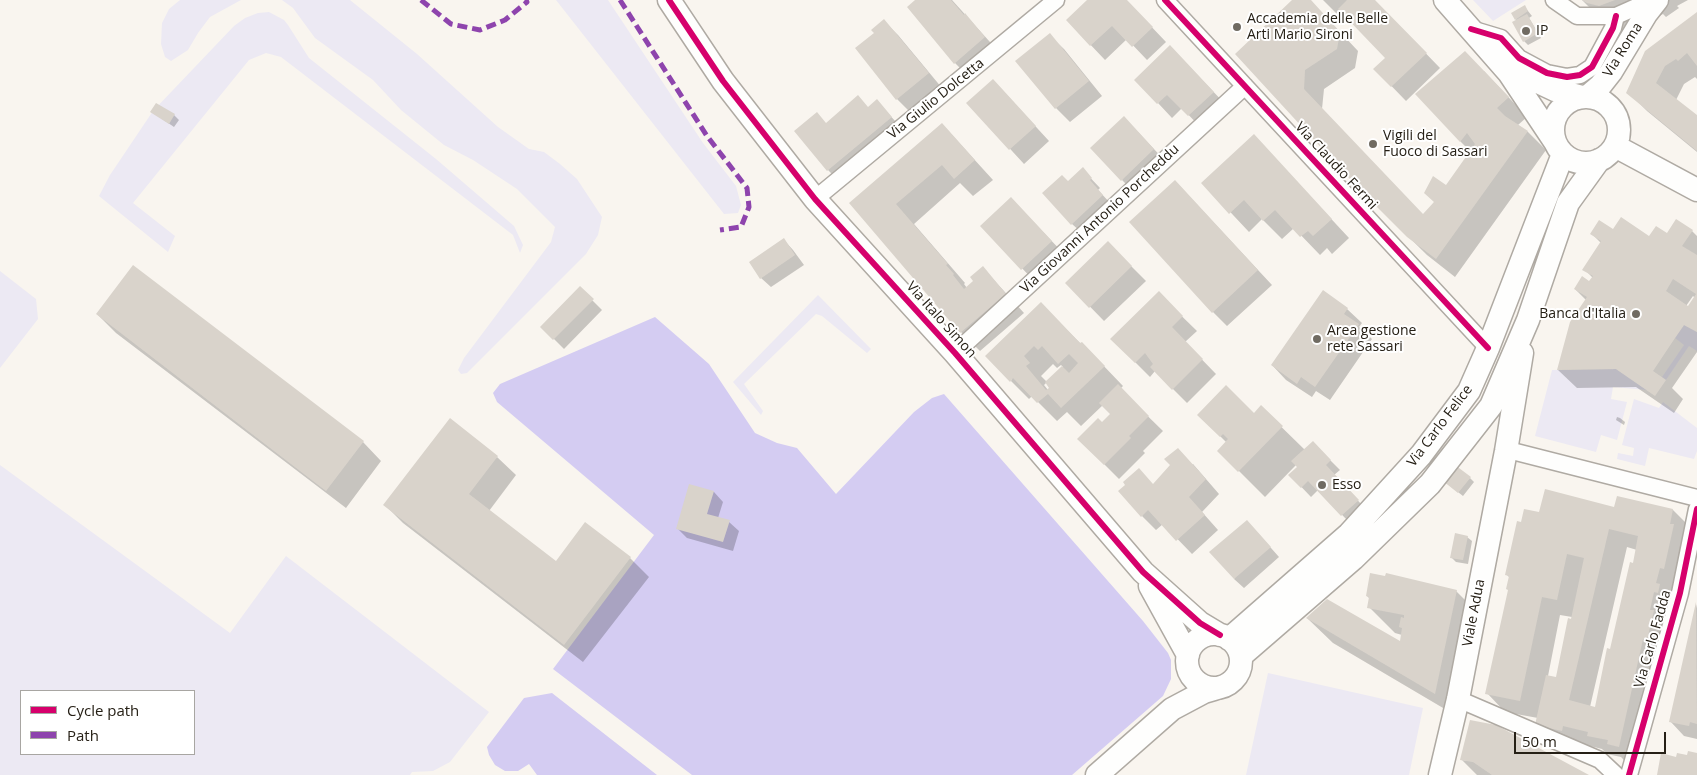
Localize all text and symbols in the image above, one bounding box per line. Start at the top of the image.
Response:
place label: Accademia delle Belle Arti Mario Sironi [1247,11,1388,44]
street label: Via Roma [1600,20,1646,80]
marker: Accademia delle Belle Arti Mario Sironi [1231,21,1243,33]
place label: IP [1536,23,1548,39]
marker: IP [1520,25,1532,37]
street label: Via Giulio Dolcetta [884,55,988,143]
street label: Via Claudio Fermi [1291,119,1381,213]
place label: Vigili del Fuoco di Sassari [1383,128,1488,160]
marker: Vigili del Fuoco di Sassari [1367,138,1379,150]
street label: Via Giovanni Antonio Porcheddu [1017,141,1183,297]
street label: Via Italo Simon [902,278,980,362]
place label: Banca d'Italia [1539,306,1626,322]
marker: Banca d'Italia [1630,308,1642,320]
place label: Area gestione rete Sassari [1327,323,1416,356]
marker: Area gestione rete Sassari [1311,333,1323,345]
street label: Via Carlo Felice [1404,382,1476,470]
place label: Esso [1332,477,1362,493]
marker: Esso [1316,479,1328,491]
street label: Viale Adua [1459,578,1489,648]
street label: Via Carlo Fadda [1631,588,1675,690]
legend [20,690,195,755]
text: Cycle path [67,700,139,720]
scale bar [1517,722,1670,754]
text: Path [67,725,99,745]
text: 50 m [1522,731,1557,751]

